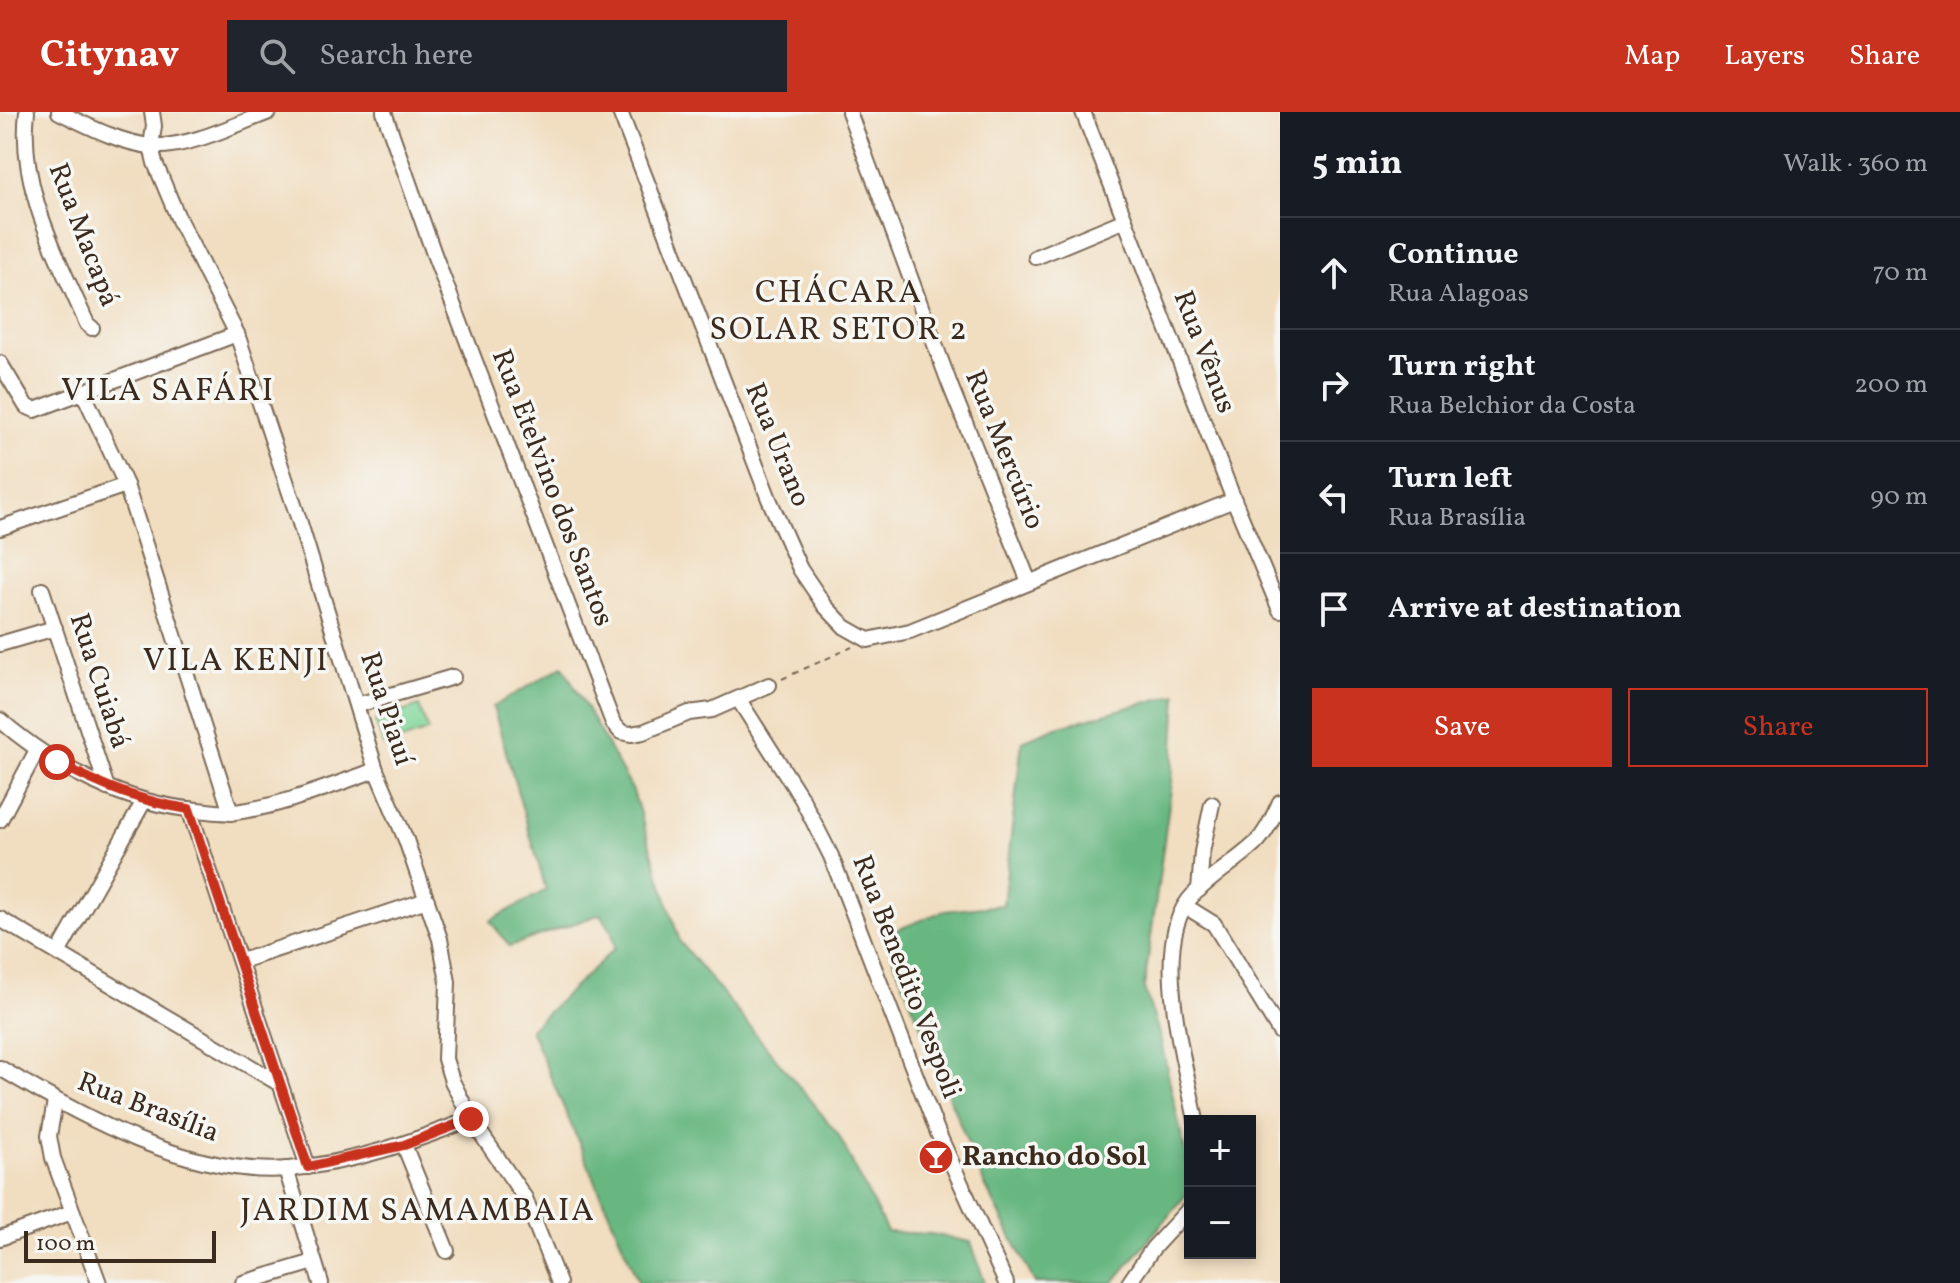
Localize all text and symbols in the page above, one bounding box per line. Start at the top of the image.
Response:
search box [227,20,787,92]
text: Citynav [40,30,179,83]
icon: search [255,34,299,78]
text: Search here [319,35,473,77]
text: Map [1624,37,1680,76]
text: Layers [1724,37,1805,76]
text: Share [1849,37,1920,76]
text: 5 min [1312,141,1402,188]
text: Walk · 360 m [1783,146,1928,182]
street label: Rua Macapá [38,158,128,312]
text: Continue [1388,234,1519,276]
icon: ahead [1312,251,1356,295]
text: 70 m [1873,255,1928,291]
district label: CHÁCARA SOLAR SETOR 2 [709,272,969,353]
text: Rua Alagoas [1388,276,1529,312]
street label: Rua Vênus [1163,285,1245,419]
street label: Rua Etelvino dos Santos [481,344,623,632]
text: Turn right [1388,346,1536,388]
icon: right [1312,363,1356,407]
street label: Rua Mercúrio [954,365,1054,535]
text: 200 m [1854,367,1928,403]
district label: VILA SAFÁRI [61,370,275,414]
street label: Rua Urano [734,377,820,513]
text: Rua Belchior da Costa [1388,388,1636,424]
text: Turn left [1388,458,1512,500]
icon: left [1312,475,1356,519]
text: 90 m [1870,479,1928,515]
text: Rua Brasília [1388,500,1526,536]
icon: arrive [1312,587,1356,631]
text: Arrive at destination [1388,588,1682,630]
street label: Rua Cuiabá [59,608,139,754]
district label: VILA KENJI [143,640,329,684]
street label: Rua Piauí [349,647,423,771]
button: Save [1312,688,1612,767]
button: Share [1628,688,1928,767]
route start [39,744,75,780]
street label: Rua Benedito Vespoli [842,850,970,1104]
street label: Rua Brasília [72,1063,224,1153]
route end [453,1101,489,1137]
map controls [1184,1115,1256,1259]
button: + [1184,1115,1256,1187]
bar icon: Rancho do Sol [917,1138,955,1176]
place label: Rancho do Sol [962,1138,1147,1177]
button: − [1184,1187,1256,1259]
district label: JARDIM SAMAMBAIA [240,1190,596,1234]
scale bar [24,1227,216,1263]
text: 100 m [36,1229,95,1260]

